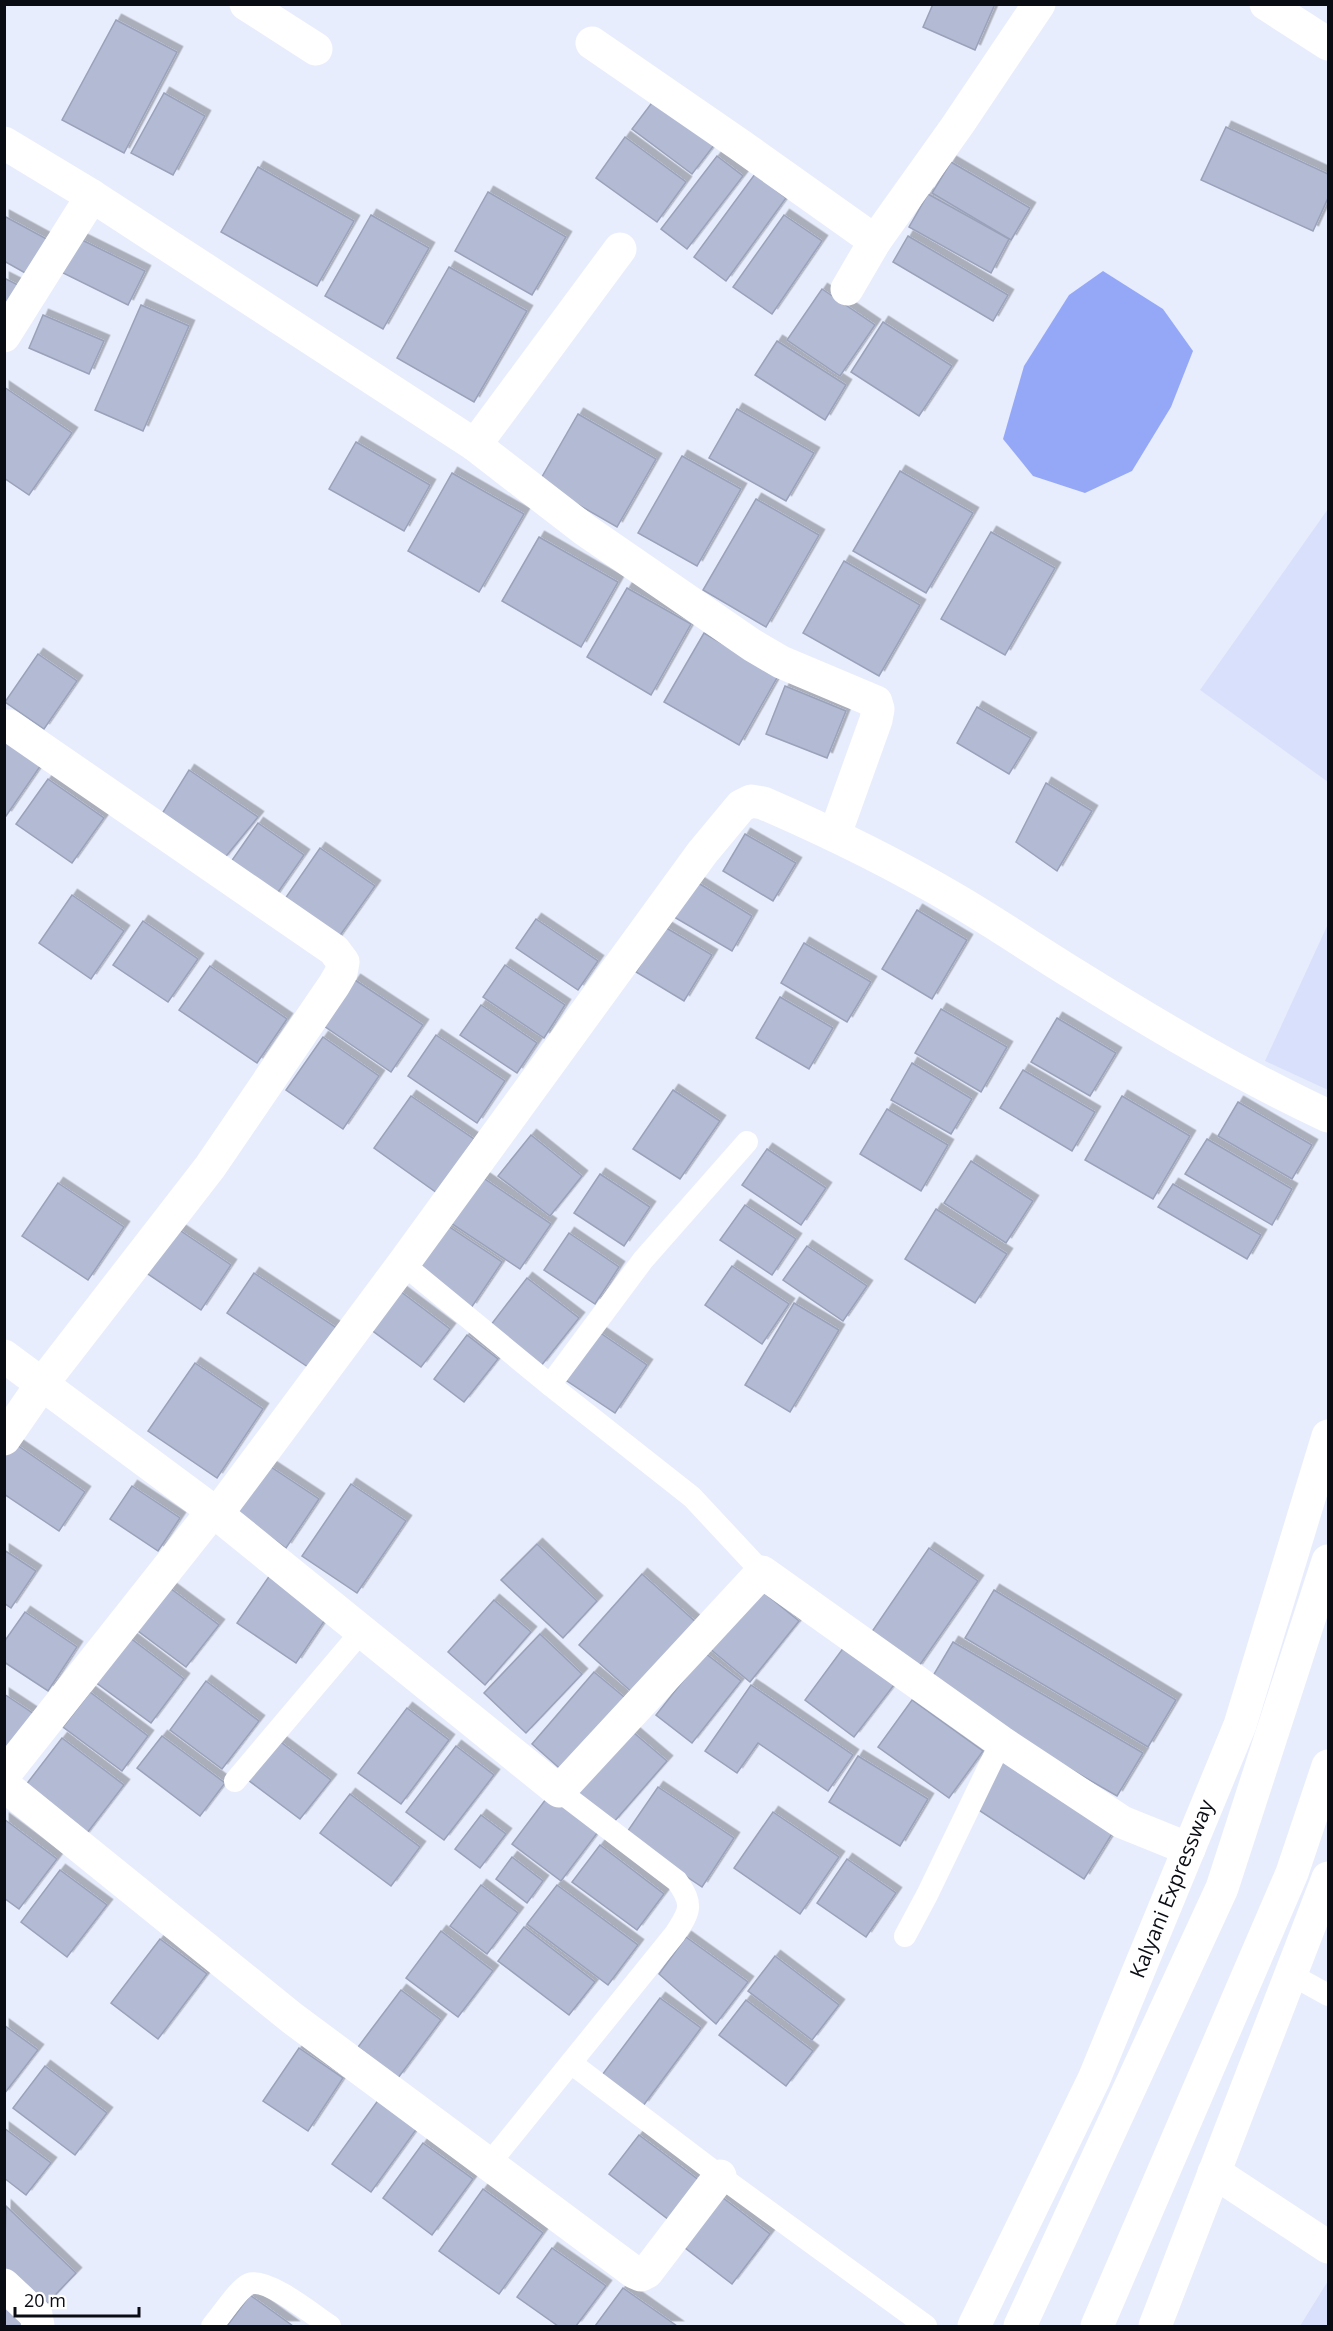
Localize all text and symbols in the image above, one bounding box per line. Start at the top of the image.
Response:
street label: Kalyani Expressway [1123,1795,1220,1982]
scale bar [15,2280,140,2318]
text: 20 m [24,2288,66,2312]

